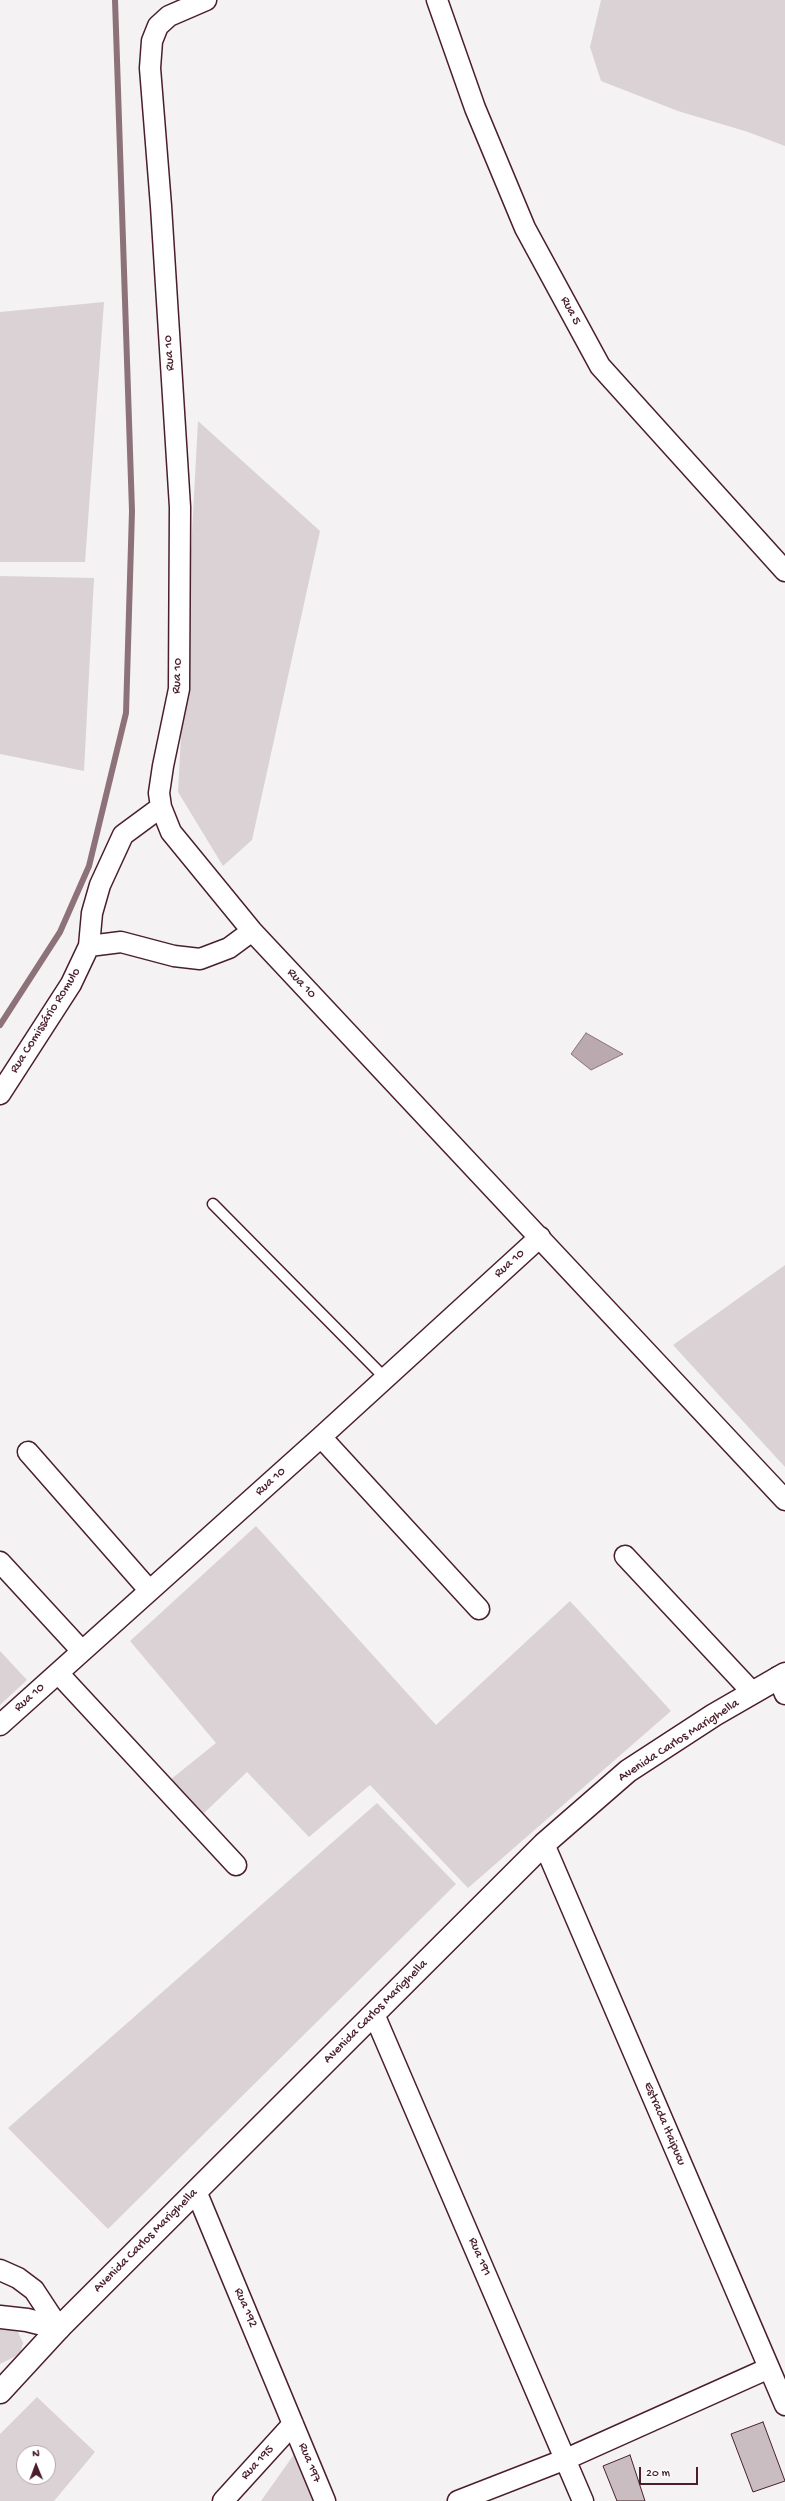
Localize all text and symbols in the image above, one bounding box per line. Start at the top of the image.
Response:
street label: Rua 5 [556,294,584,328]
street label: Rua 10 [161,335,179,371]
street label: Rua 10 [169,658,187,694]
street label: Rua Comissário Romulo [7,965,85,1077]
street label: Rua 10 [283,966,319,1002]
street label: Rua 10 [491,1246,529,1282]
street label: Rua 10 [252,1464,290,1500]
street label: Rua 10 [11,1680,49,1716]
street label: Avenida Carlos Marighella [616,1696,742,1786]
street label: Avenida Carlos Marighella [321,1957,431,2067]
street label: Estrada Itaipucu [639,2080,689,2168]
street label: Avenida Carlos Marighella [91,2186,201,2296]
street label: Rua 191 [464,2235,494,2279]
street label: Rua 192 [230,2286,260,2330]
street label: Rua 197 [294,2441,324,2485]
street label: Rua 195 [238,2442,278,2484]
north arrow [16,2445,56,2485]
text: N [32,2448,40,2460]
scale bar [641,2459,700,2485]
text: 20 m [646,2467,670,2481]

